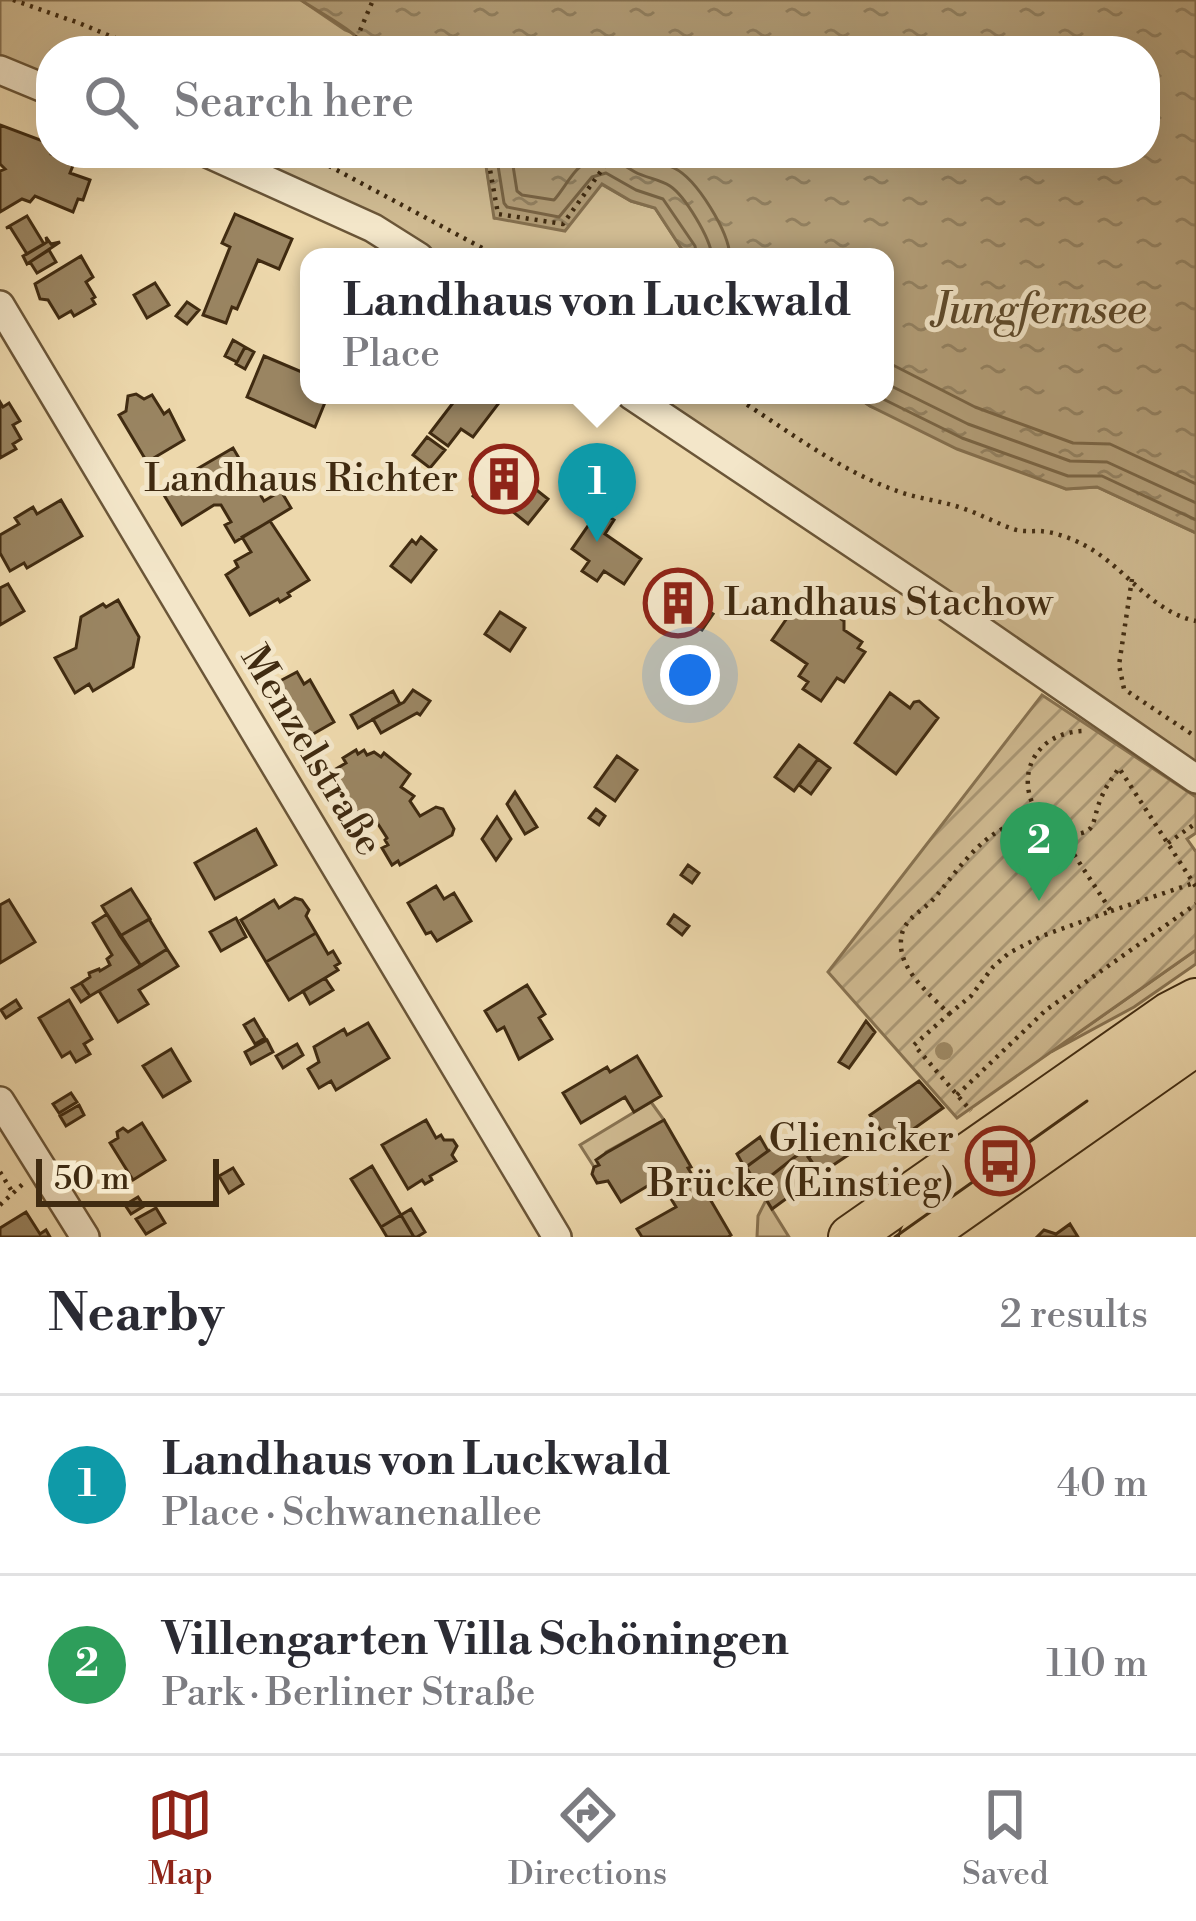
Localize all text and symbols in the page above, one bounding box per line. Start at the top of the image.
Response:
search box [36,36,1160,168]
icon: search [78,69,144,135]
text: Search here [174,74,414,131]
popup [300,248,894,404]
text: Landhaus von Luckwald [343,273,851,330]
water label: Jungfernsee [929,284,1147,337]
text: Place [343,330,440,379]
pin: 1 [558,443,636,542]
building icon: Landhaus Richter [469,444,539,514]
place label: Landhaus Richter [144,455,458,504]
building icon: Landhaus Stachow [643,568,713,638]
place label: Landhaus Stachow [724,579,1054,628]
street label: Menzelstraße [229,637,393,865]
your location [660,645,720,705]
pin: 2 [1000,802,1078,901]
place label: Glienicker Brücke (Einstieg) [647,1115,954,1209]
bus stop icon: Glienicker Brücke (Einstieg) [965,1126,1035,1196]
scale bar [36,1153,219,1206]
text: 50 m [54,1159,130,1200]
text: Nearby [48,1283,224,1347]
text: 2 results [1000,1291,1148,1340]
text: Landhaus von Luckwald [162,1432,671,1489]
text: 1 [78,1460,96,1509]
text: 40 m [1057,1460,1148,1509]
text: Place · Schwanenallee [162,1489,542,1538]
text: Villengarten Villa Schöningen [162,1612,789,1669]
text: 2 [75,1640,99,1689]
text: 110 m [1046,1640,1148,1689]
text: Park · Berliner Straße [162,1669,535,1718]
tab: Map [147,1782,213,1895]
tab: Directions [508,1782,667,1895]
tab: Saved [962,1782,1049,1895]

